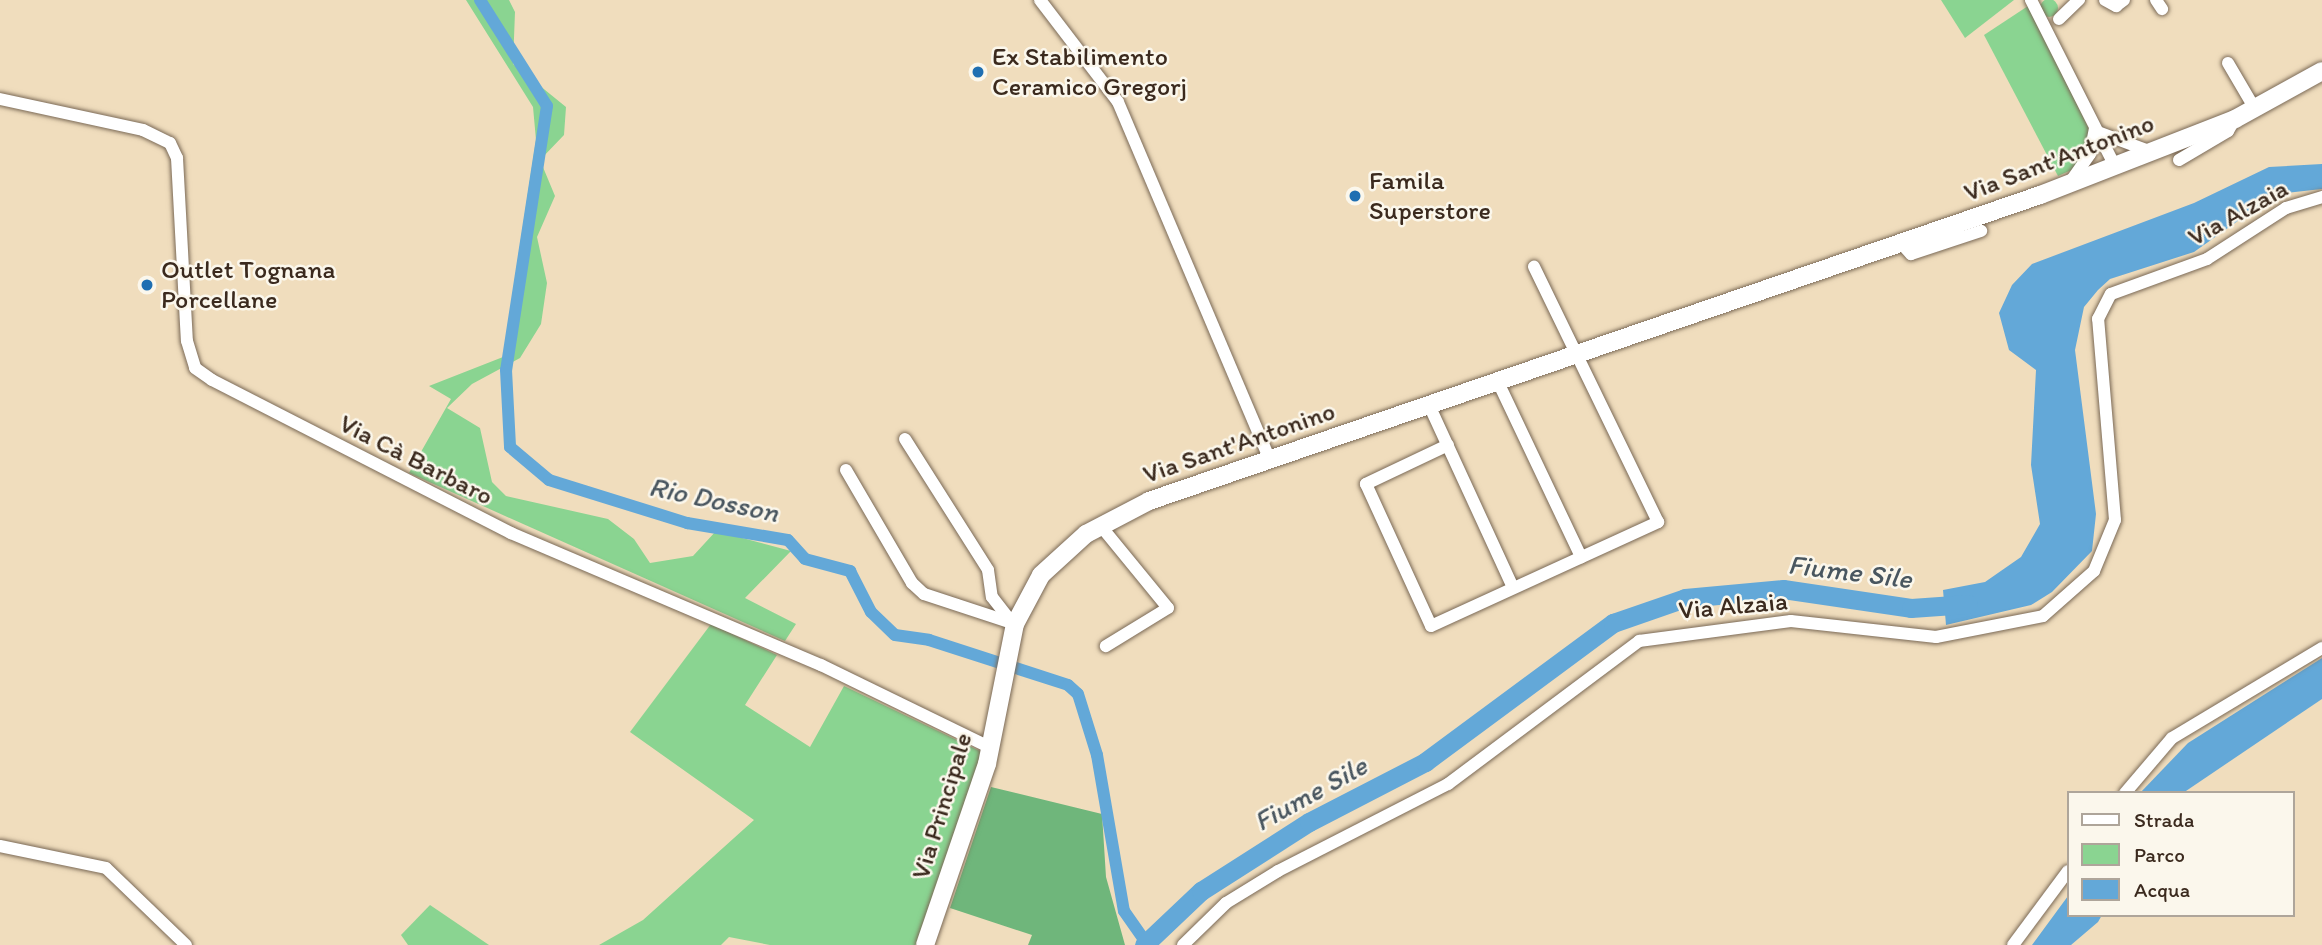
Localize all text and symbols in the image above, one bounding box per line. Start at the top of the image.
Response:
place label: Ex Stabilimento Ceramico Gregorj [992,41,1187,102]
marker: Ex Stabilimento Ceramico Gregorj [970,64,986,80]
street label: Via Sant'Antonino [1960,107,2158,209]
place label: Famila Superstore [1369,165,1491,227]
street label: Via Alzaia [2182,173,2294,253]
marker: Famila Superstore [1347,188,1363,204]
place label: Outlet Tognana Porcellane [161,254,333,316]
marker: Outlet Tognana Porcellane [139,277,155,293]
street label: Via Sant'Antonino [1139,396,1339,490]
street label: Via Cà Barbaro [334,408,498,512]
water label: Rio Dosson [646,469,782,529]
water label: Fiume Sile [1786,547,1914,595]
street label: Via Alzaia [1677,586,1789,626]
street label: Via Principale [905,729,979,883]
water label: Fiume Sile [1248,748,1372,838]
legend [2066,791,2294,917]
text: Strada [2134,807,2194,832]
text: Parco [2134,842,2185,867]
text: Acqua [2134,877,2190,902]

